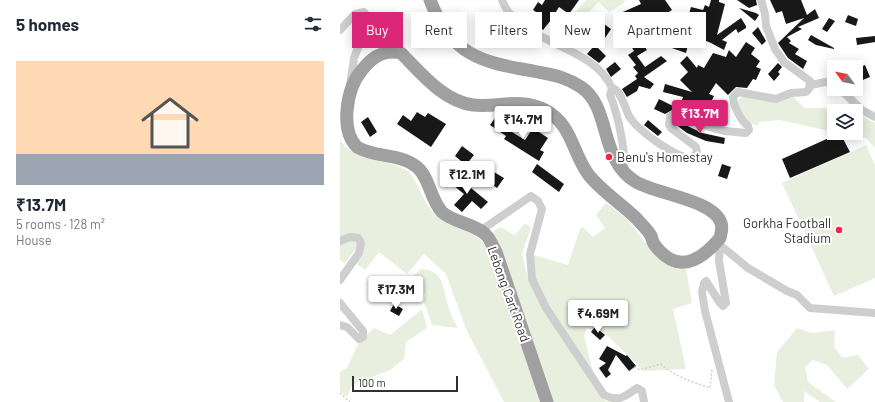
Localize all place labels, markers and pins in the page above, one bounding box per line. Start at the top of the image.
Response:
pin: ₹13.7M [667,100,733,134]
pin: ₹14.7M [490,106,556,140]
place label: Benu's Homestay [617,149,713,165]
marker: Benu's Homestay [604,152,614,162]
pin: ₹12.1M [434,161,500,195]
place label: Gorkha Football Stadium [743,215,831,246]
marker: Gorkha Football Stadium [834,225,844,235]
pin: ₹17.3M [363,276,429,310]
pin: ₹4.69M [565,300,631,334]

